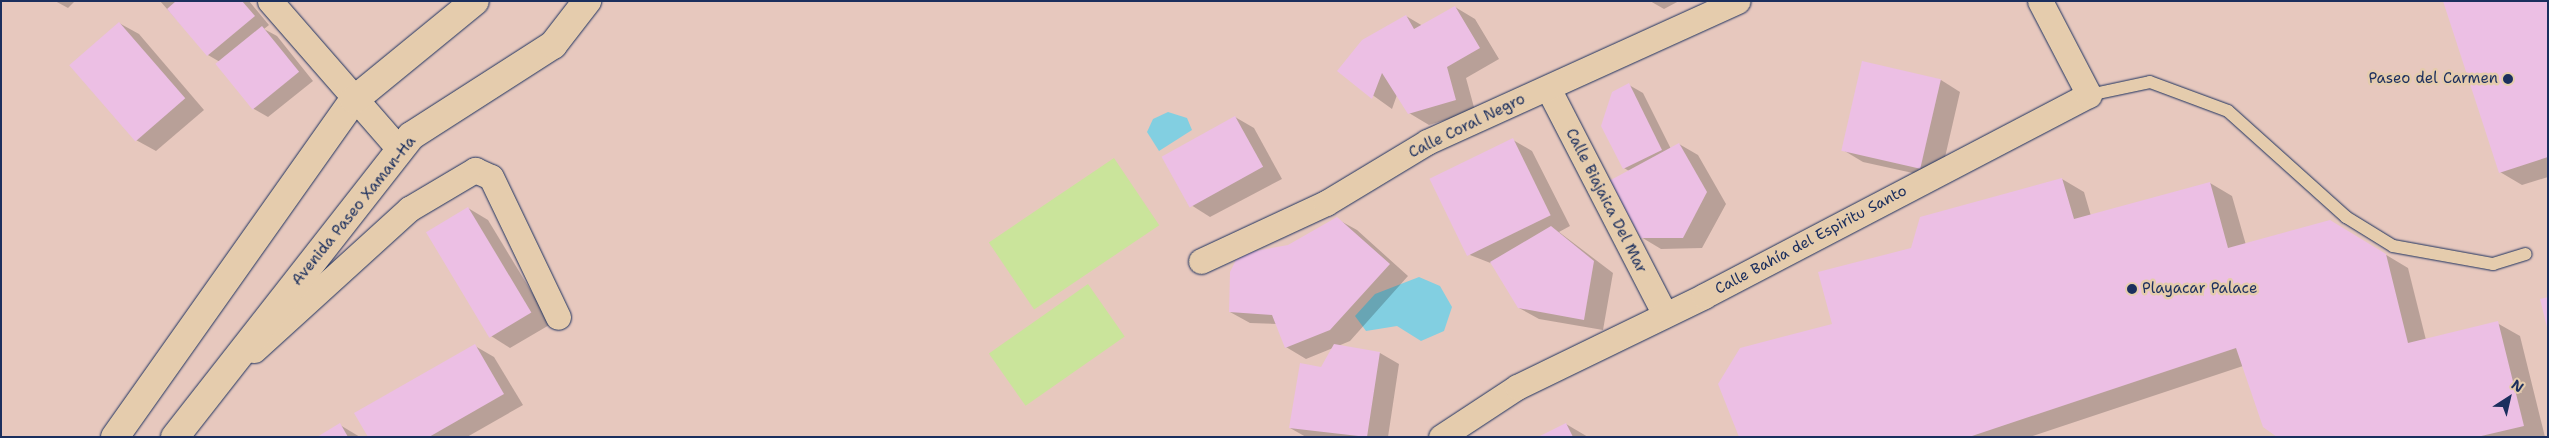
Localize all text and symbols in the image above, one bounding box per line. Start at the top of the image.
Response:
place label: Paseo del Carmen [2369,70,2498,88]
marker: Paseo del Carmen [2502,73,2514,85]
street label: Calle Coral Negro [1406,90,1528,162]
street label: Calle Biajaica Del Mar [1562,126,1650,276]
street label: Avenida Paseo Xaman-Ha [288,133,420,289]
street label: Calle Bahía del Espiritu Santo [1712,182,1910,298]
place label: Playacar Palace [2142,280,2257,298]
marker: Playacar Palace [2126,283,2138,295]
north arrow [2484,373,2534,423]
text: N [2508,375,2527,396]

